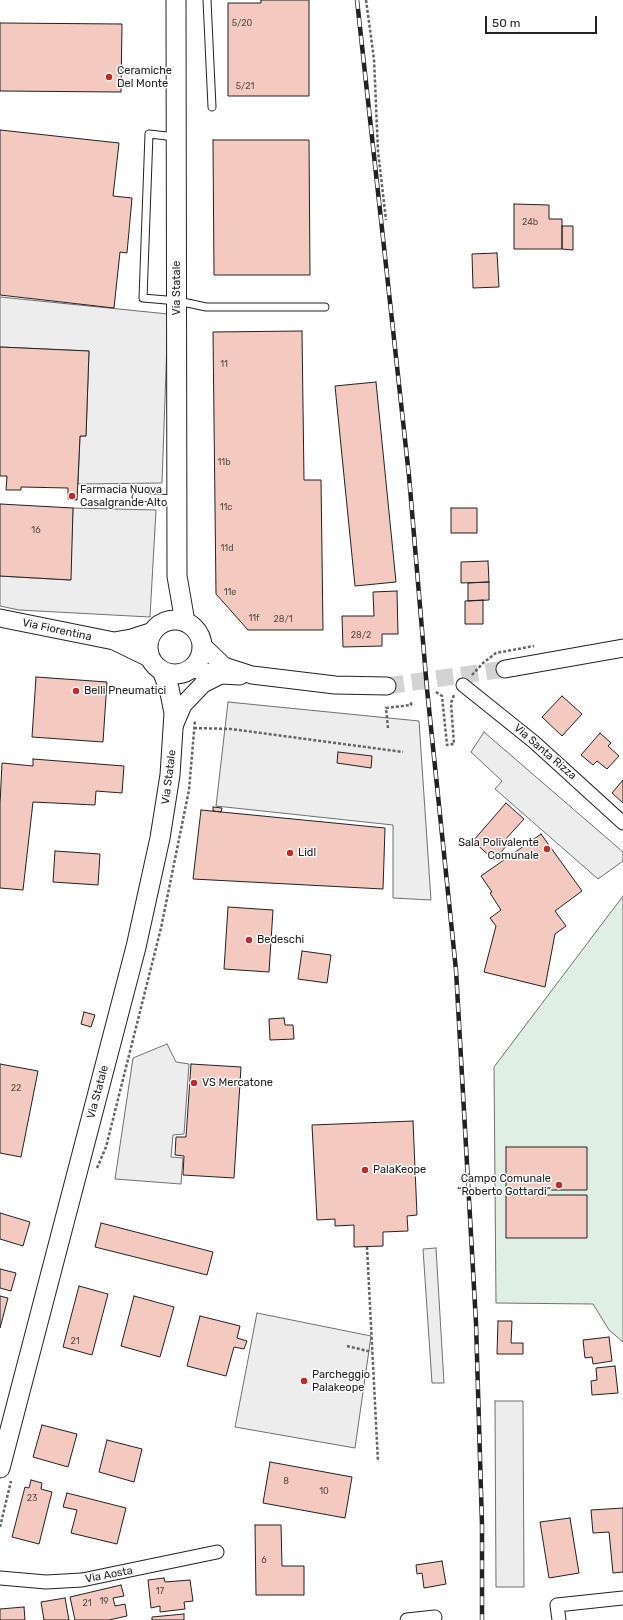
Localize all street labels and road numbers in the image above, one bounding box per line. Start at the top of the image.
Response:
street label: Via Statale [170,261,184,315]
street label: Via Fiorentina [21,616,93,644]
street label: Via Santa Rizza [511,721,579,783]
street label: Via Statale [159,749,179,805]
street label: Via Statale [85,1064,111,1120]
street label: Via Aosta [84,1564,134,1586]

